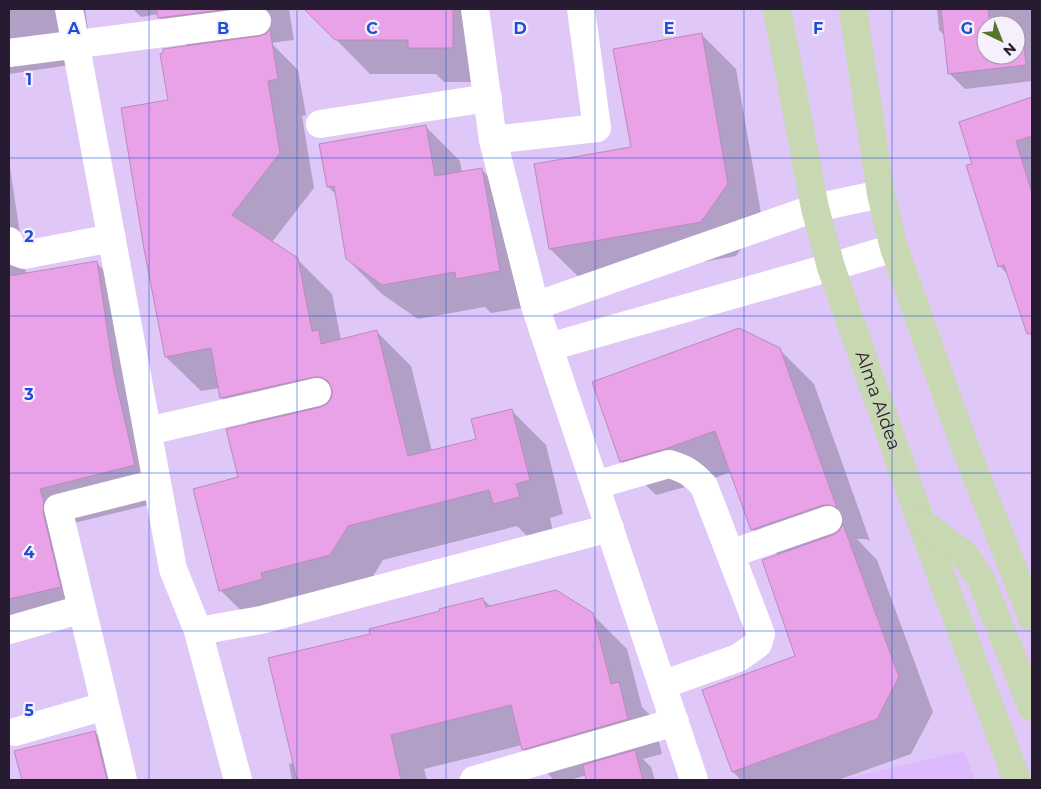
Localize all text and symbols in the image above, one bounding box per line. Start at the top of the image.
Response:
north arrow [976,15,1026,65]
text: A [67,19,81,38]
text: B [217,19,229,38]
text: C [366,19,378,38]
text: D [513,19,527,38]
text: E [664,19,674,38]
text: F [813,19,823,38]
text: G [961,19,973,38]
text: N [1000,39,1020,60]
text: 1 [26,70,32,89]
text: 2 [24,227,34,246]
street label: Alma Aldea [850,348,906,453]
text: 3 [23,385,34,404]
text: 4 [23,543,35,562]
text: 5 [24,701,34,720]

